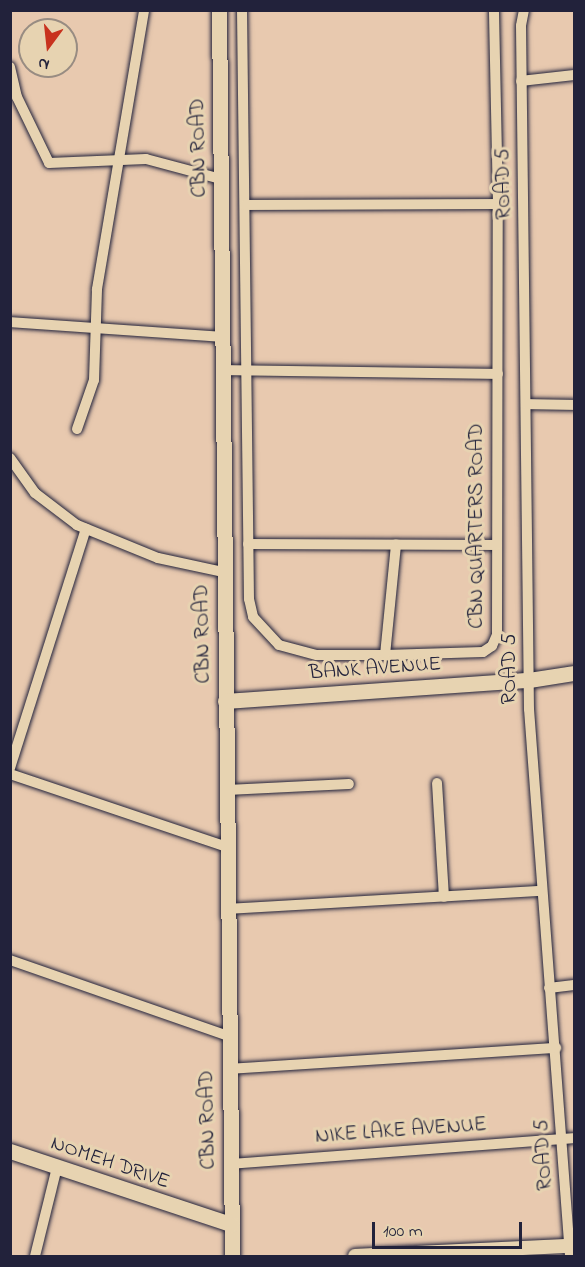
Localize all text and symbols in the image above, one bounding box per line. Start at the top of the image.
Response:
north arrow [18,18,78,78]
text: N [36,50,52,76]
street label: CBN ROAD [186,98,212,198]
street label: ROAD 5 [491,148,517,220]
street label: CBN QUARTERS ROAD [464,423,490,629]
street label: CBN ROAD [190,584,216,684]
street label: ROAD 5 [497,633,523,705]
street label: BANK AVENUE [308,652,442,686]
street label: CBN ROAD [195,1070,221,1170]
street label: NIKE LAKE AVENUE [314,1112,488,1150]
street label: ROAD 5 [530,1119,558,1191]
street label: NOMEH DRIVE [47,1131,173,1195]
scale bar [375,1210,525,1248]
text: 100 m [383,1219,423,1245]

